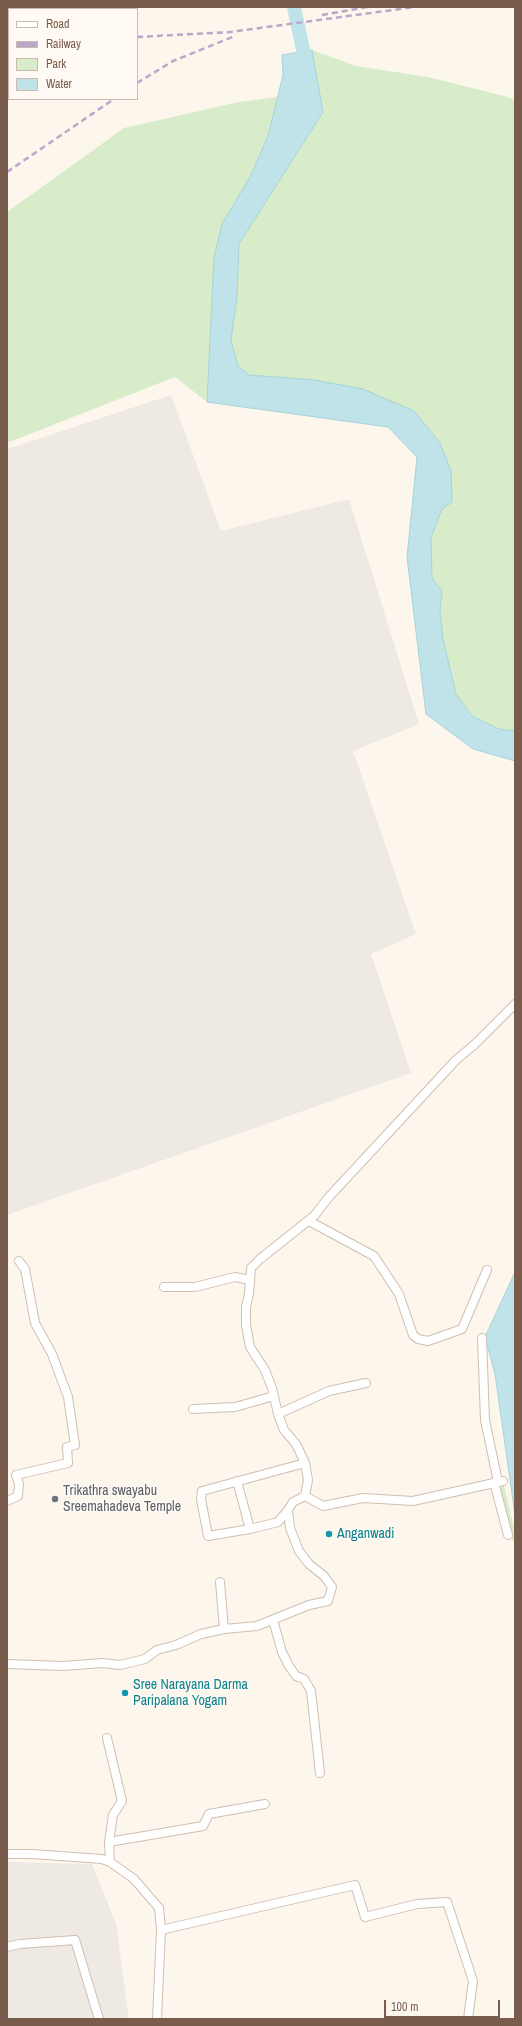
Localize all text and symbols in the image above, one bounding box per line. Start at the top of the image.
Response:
legend [8,8,138,100]
text: Road [46,16,70,32]
text: Railway [46,36,81,52]
text: Park [46,56,66,72]
text: Water [46,76,72,92]
place label: Trikathra swayabu Sreemahadeva Temple [63,1483,181,1516]
marker: Trikathra swayabu Sreemahadeva Temple [50,1494,60,1504]
place label: Anganwadi [337,1526,394,1542]
marker: Anganwadi [324,1529,334,1539]
place label: Sree Narayana Darma Paripalana Yogam [133,1677,248,1710]
marker: Sree Narayana Darma Paripalana Yogam [120,1688,130,1698]
scale bar [386,1992,502,2018]
text: 100 m [391,1999,418,2015]

